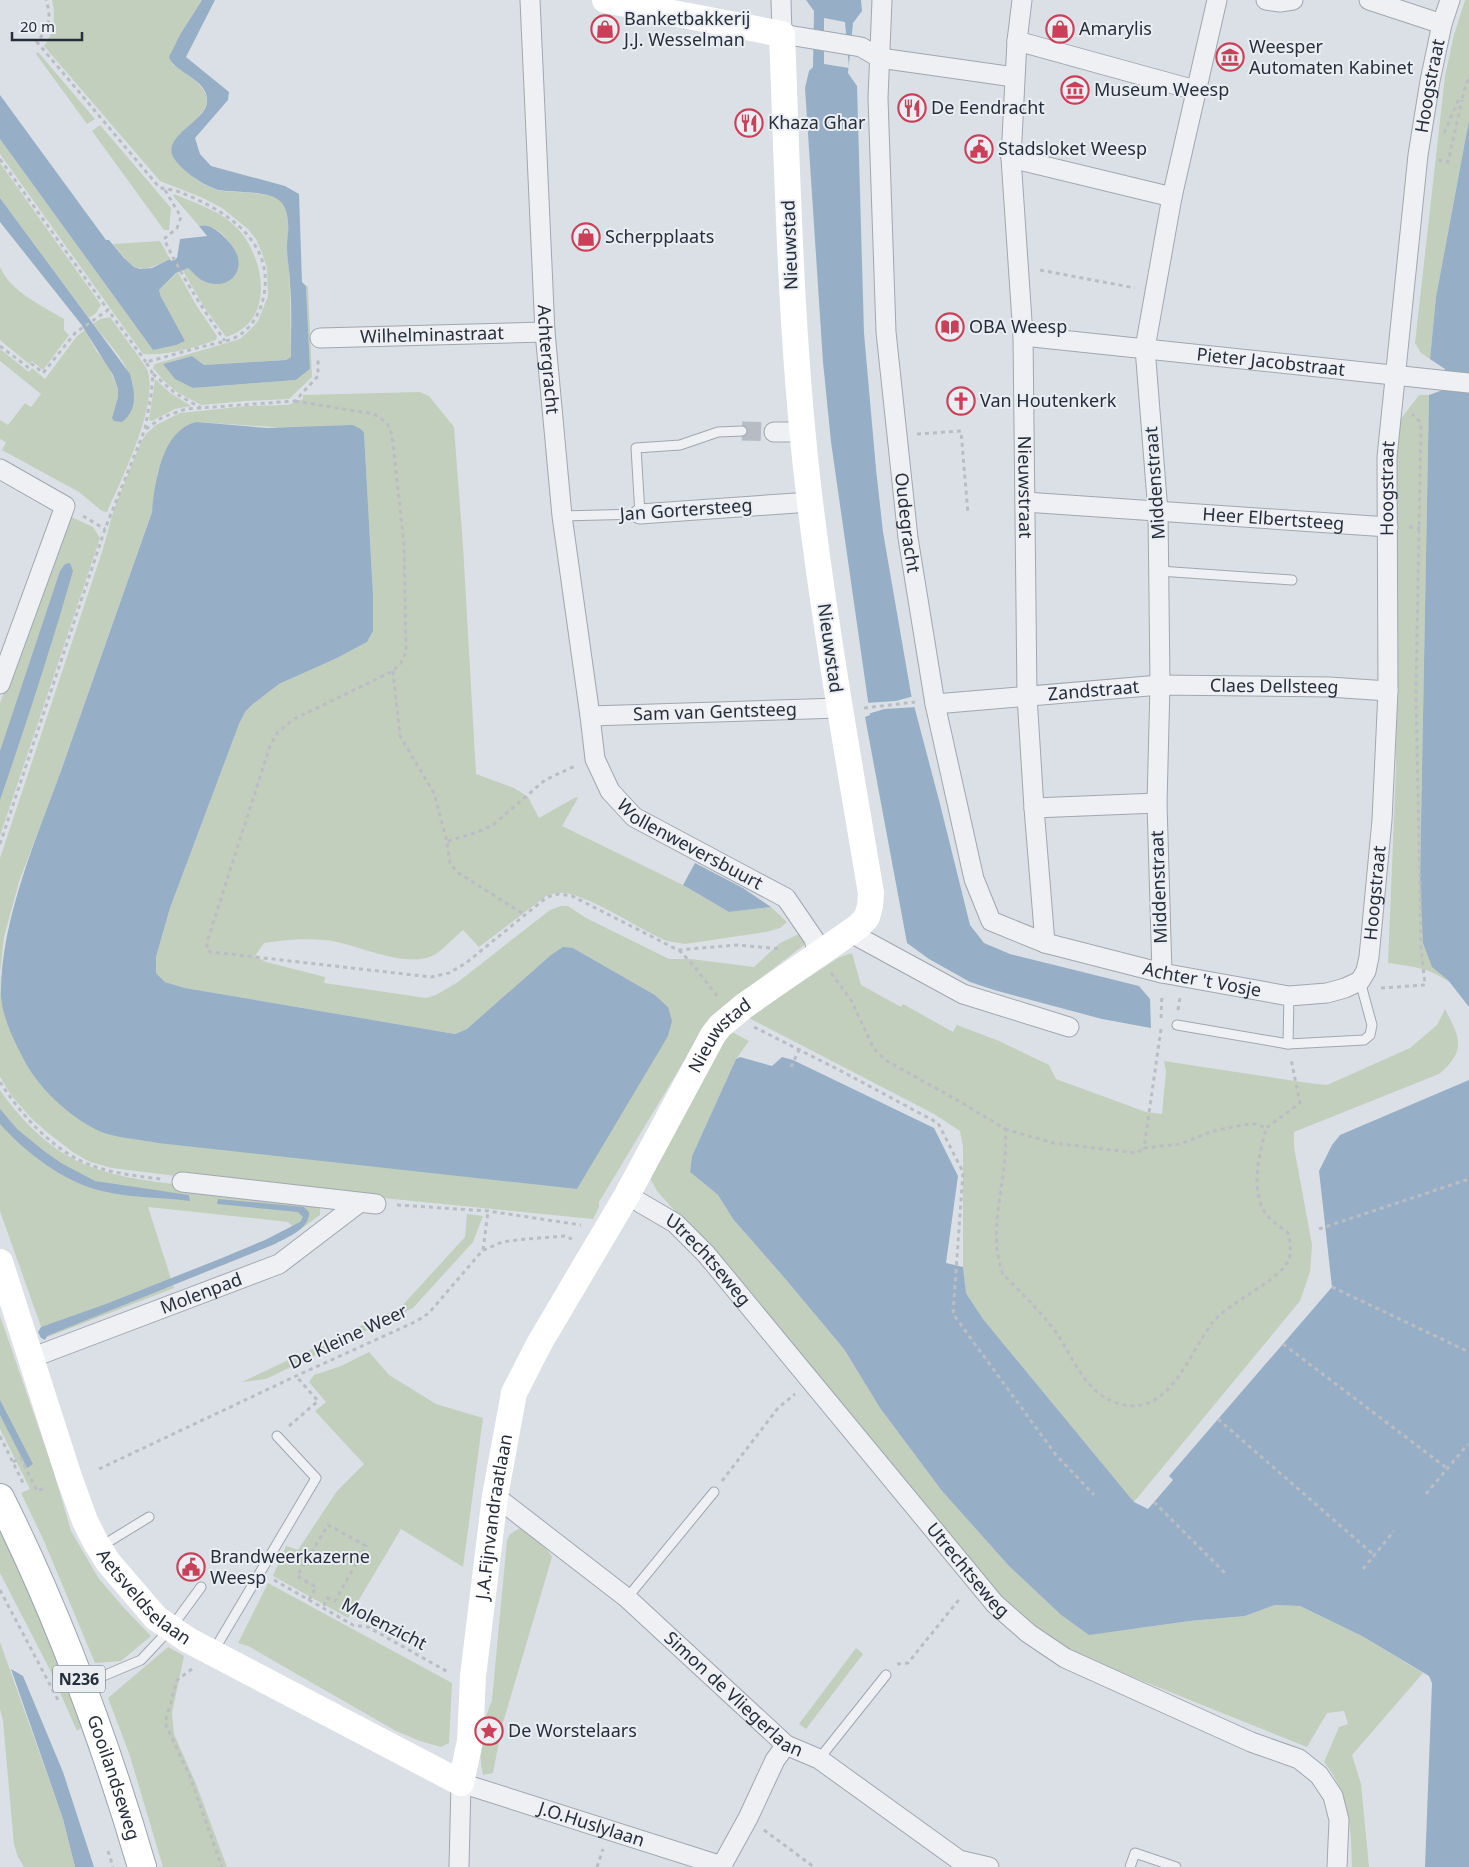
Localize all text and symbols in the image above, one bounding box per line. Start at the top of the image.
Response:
place label: Banketbakkerij J.J. Wesselman [622,6,750,51]
scale bar [12,10,82,42]
shop icon: Banketbakkerij J.J. Wesselman [590,14,620,44]
shop icon: Amarylis [1045,14,1075,44]
text: 20 m [20,16,55,36]
place label: Amarylis [1079,16,1152,40]
place label: Weesper Automaten Kabinet [1249,34,1414,79]
street label: Hoogstraat [1409,36,1450,135]
museum icon: Weesper Automaten Kabinet [1215,42,1245,72]
museum icon: Museum Weesp [1060,75,1090,105]
place label: Museum Weesp [1094,77,1229,101]
restaurant icon: De Eendracht [897,93,927,123]
place label: De Eendracht [931,95,1045,119]
restaurant icon: Khaza Ghar [734,108,764,138]
place label: Khaza Ghar [768,110,866,134]
public building icon: Stadsloket Weesp [964,134,994,164]
place label: Stadsloket Weesp [998,136,1147,160]
street label: Nieuwstad [775,200,803,290]
shop icon: Scherpplaats [571,222,601,252]
place label: Scherpplaats [605,224,714,248]
street label: Achtergracht [533,304,566,416]
library icon: OBA Weesp [935,312,965,342]
place label: OBA Weesp [969,314,1067,338]
street label: Wilhelminastraat [360,320,505,348]
street label: Pieter Jacobstraat [1195,341,1347,381]
church icon: Van Houtenkerk [946,386,976,416]
place label: Van Houtenkerk [980,388,1117,412]
street label: Middenstraat [1138,425,1170,540]
street label: Nieuwstraat [1013,436,1038,539]
street label: Hoogstraat [1374,439,1400,536]
street label: Oudegracht [890,471,927,575]
street label: Jan Gortersteeg [617,492,753,526]
street label: Heer Elbertsteeg [1202,501,1345,535]
street label: Nieuwstad [813,602,849,694]
street label: Claes Dellsteeg [1210,673,1339,699]
street label: Zandstraat [1047,674,1140,705]
street label: Sam van Gentsteeg [633,696,797,726]
street label: Wollenweversbuurt [612,793,768,895]
street label: Middenstraat [1144,830,1172,944]
street label: Hoogstraat [1358,844,1391,941]
street label: Achter 't Vosje [1141,956,1263,1002]
street label: Nieuwstad [682,992,755,1077]
street label: Utrechtseweg [662,1207,757,1310]
street label: Molenpad [157,1266,245,1319]
street label: De Kleine Weer [284,1298,411,1374]
street label: J.A.Fijnvandraatlaan [469,1432,517,1603]
street label: Utrechtseweg [922,1517,1015,1622]
street label: Aetsveldselaan [92,1544,196,1650]
place label: Brandweerkazerne Weesp [210,1544,370,1589]
public building icon: Brandweerkazerne Weesp [176,1552,206,1582]
street label: Molenzicht [338,1591,432,1655]
street label: Simon de Vliegerlaan [660,1626,807,1762]
road number: N236 [53,1666,105,1692]
street label: Gooilandseweg [82,1711,146,1843]
place icon: De Worstelaars [474,1716,504,1746]
place label: De Worstelaars [508,1718,637,1742]
street label: J.O.Huslylaan [534,1795,648,1852]

